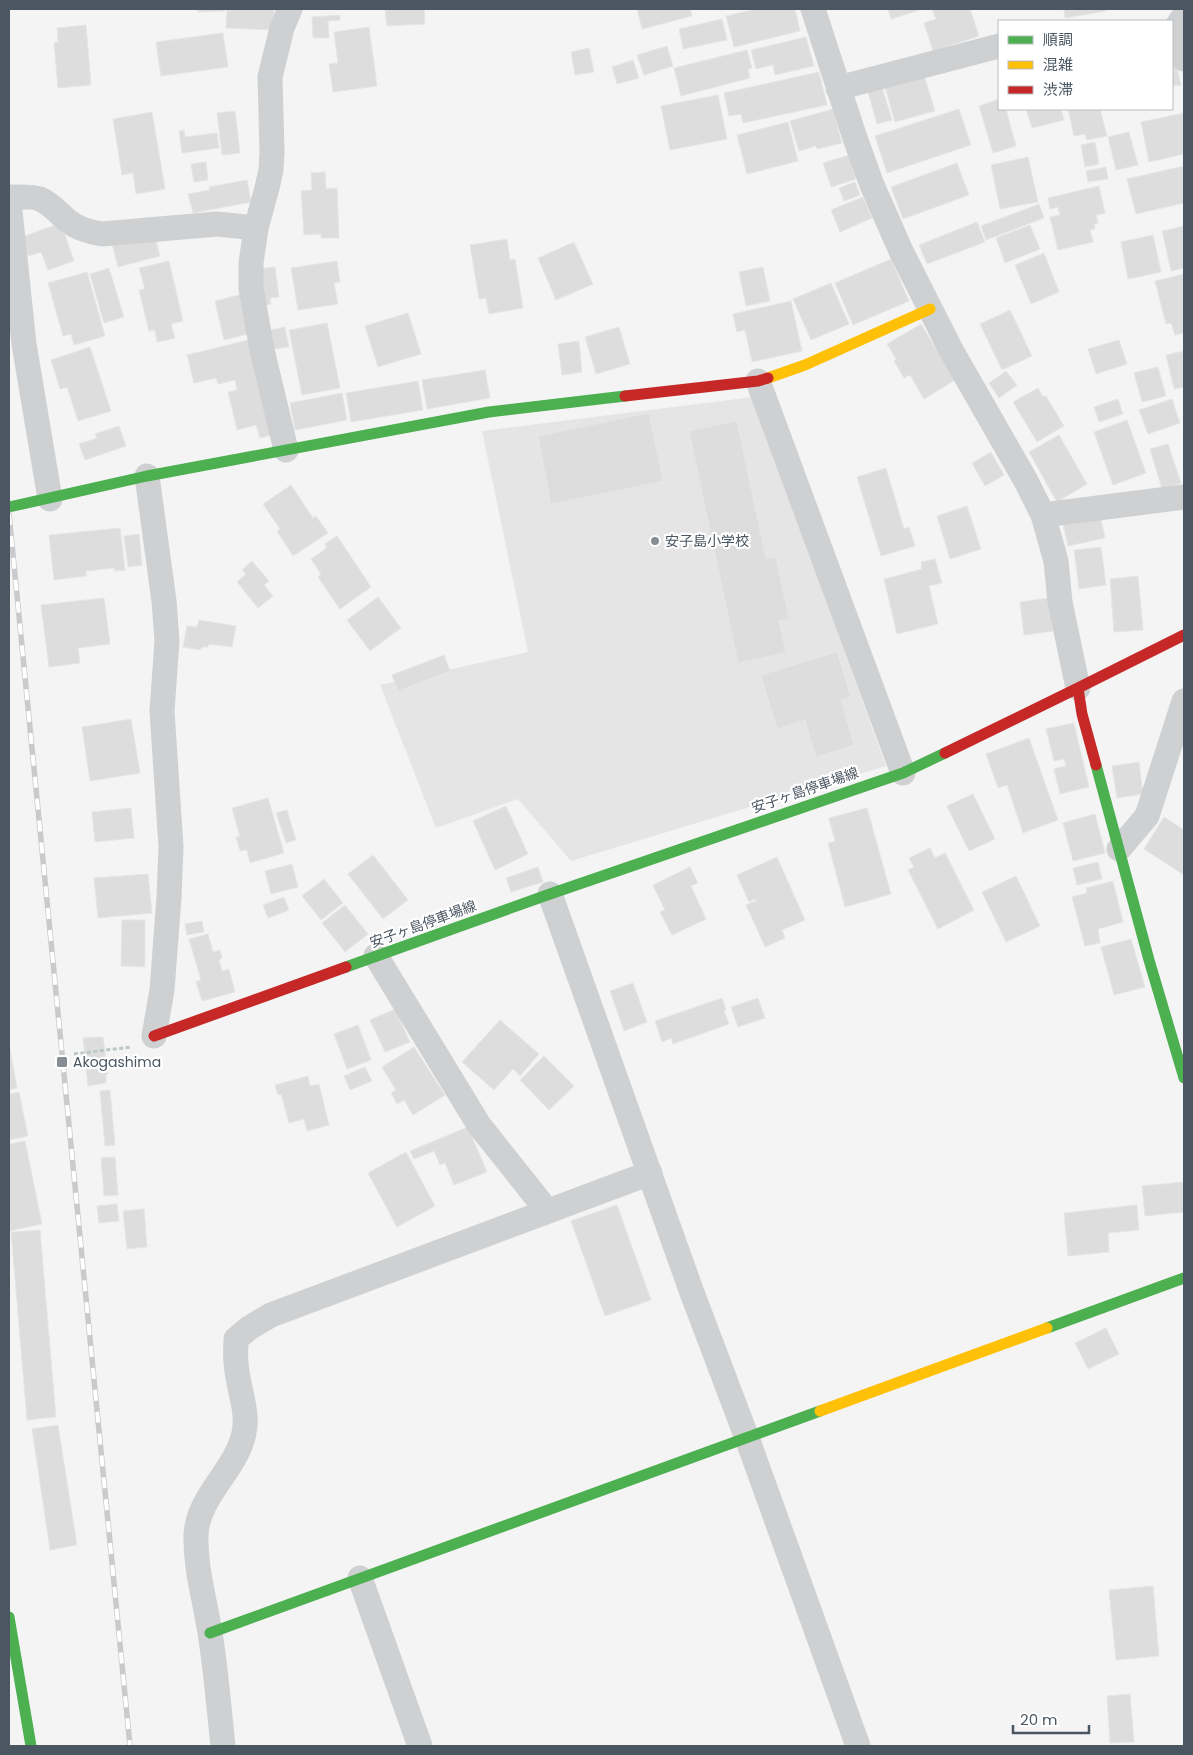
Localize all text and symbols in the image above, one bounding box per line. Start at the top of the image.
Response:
legend [998,20,1173,110]
text: 順調 [1043,29,1073,50]
text: 混雑 [1043,54,1073,75]
text: 渋滞 [1043,79,1073,100]
place label: 安子島小学校 [665,531,749,551]
marker: 安子島小学校 [649,535,661,547]
street label: 安子ヶ島停車場線 [749,762,861,818]
street label: 安子ヶ島停車場線 [367,895,479,953]
place label: Akogashima [73,1052,161,1072]
marker: Akogashima [55,1055,69,1069]
scale bar [1013,1702,1089,1734]
text: 20 m [1020,1709,1058,1730]

